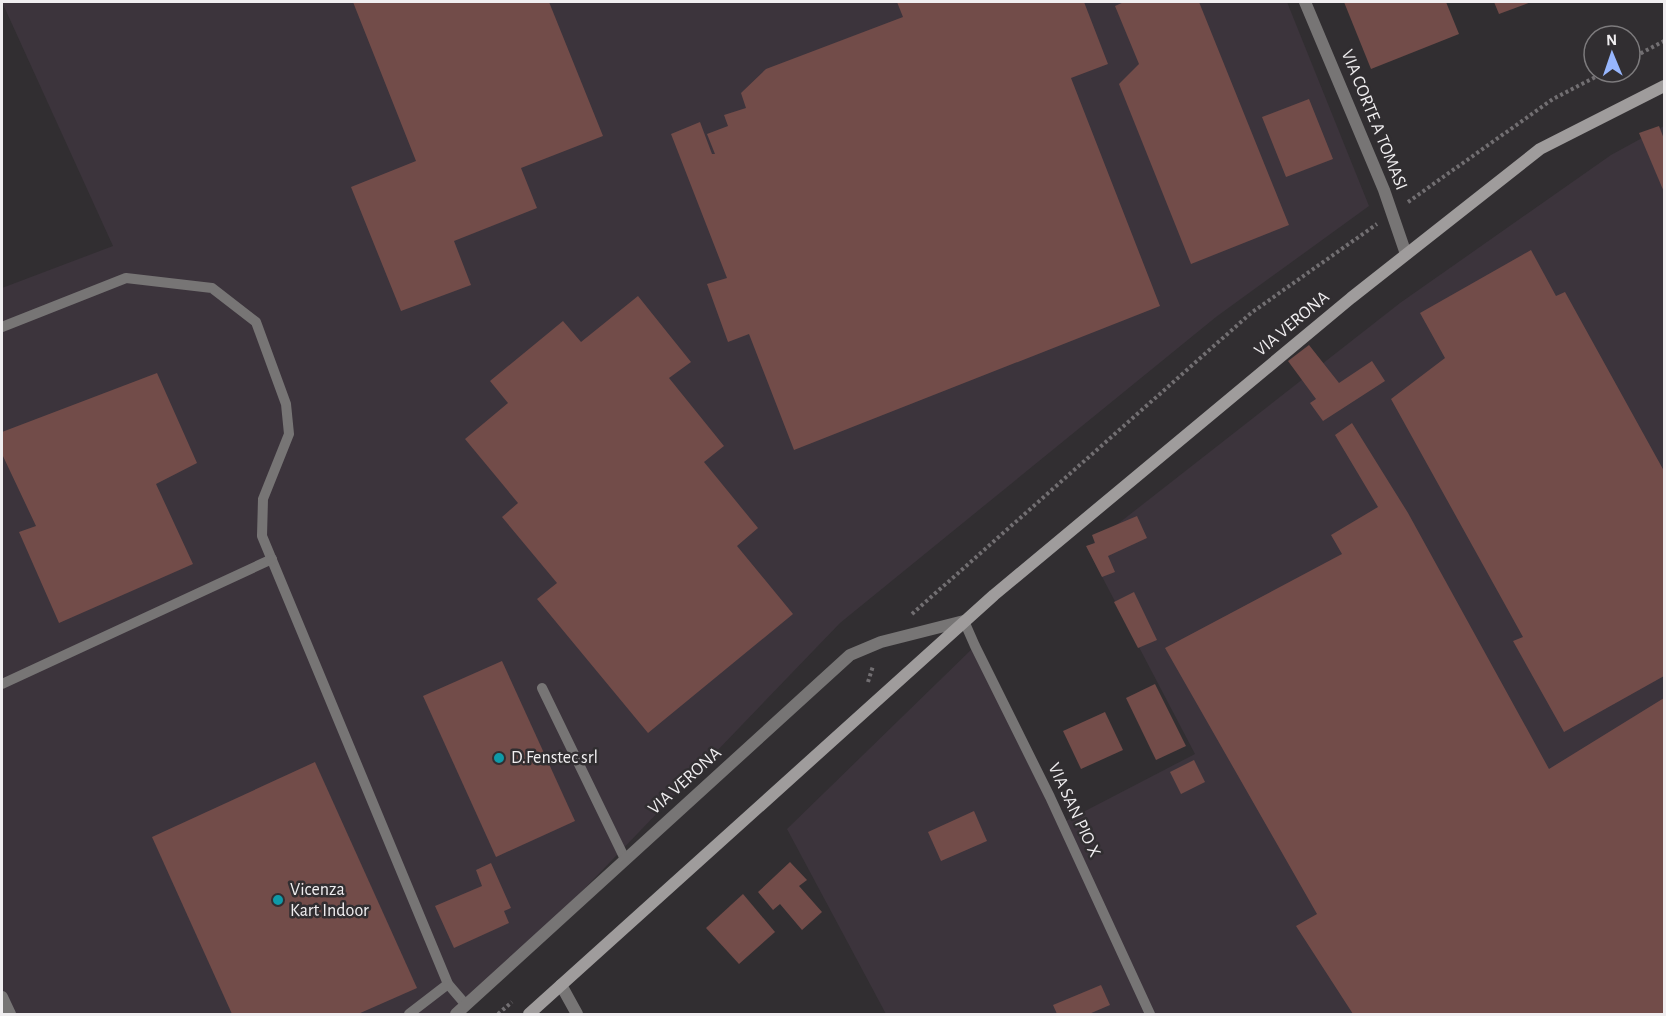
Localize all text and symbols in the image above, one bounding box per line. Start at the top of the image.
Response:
north arrow [1582,24,1642,84]
text: N [1606,32,1617,48]
street label: VIA CORTE A TOMASI [1338,47,1410,193]
street label: VIA VERONA [1251,287,1333,360]
street label: VIA VERONA [645,743,725,818]
place label: D.Fenstec srl [511,749,598,767]
marker: D.Fenstec srl [492,751,506,765]
street label: VIA SAN PIO X [1044,760,1104,860]
place label: Vicenza Kart Indoor [290,881,369,920]
marker: Vicenza Kart Indoor [271,893,285,907]

